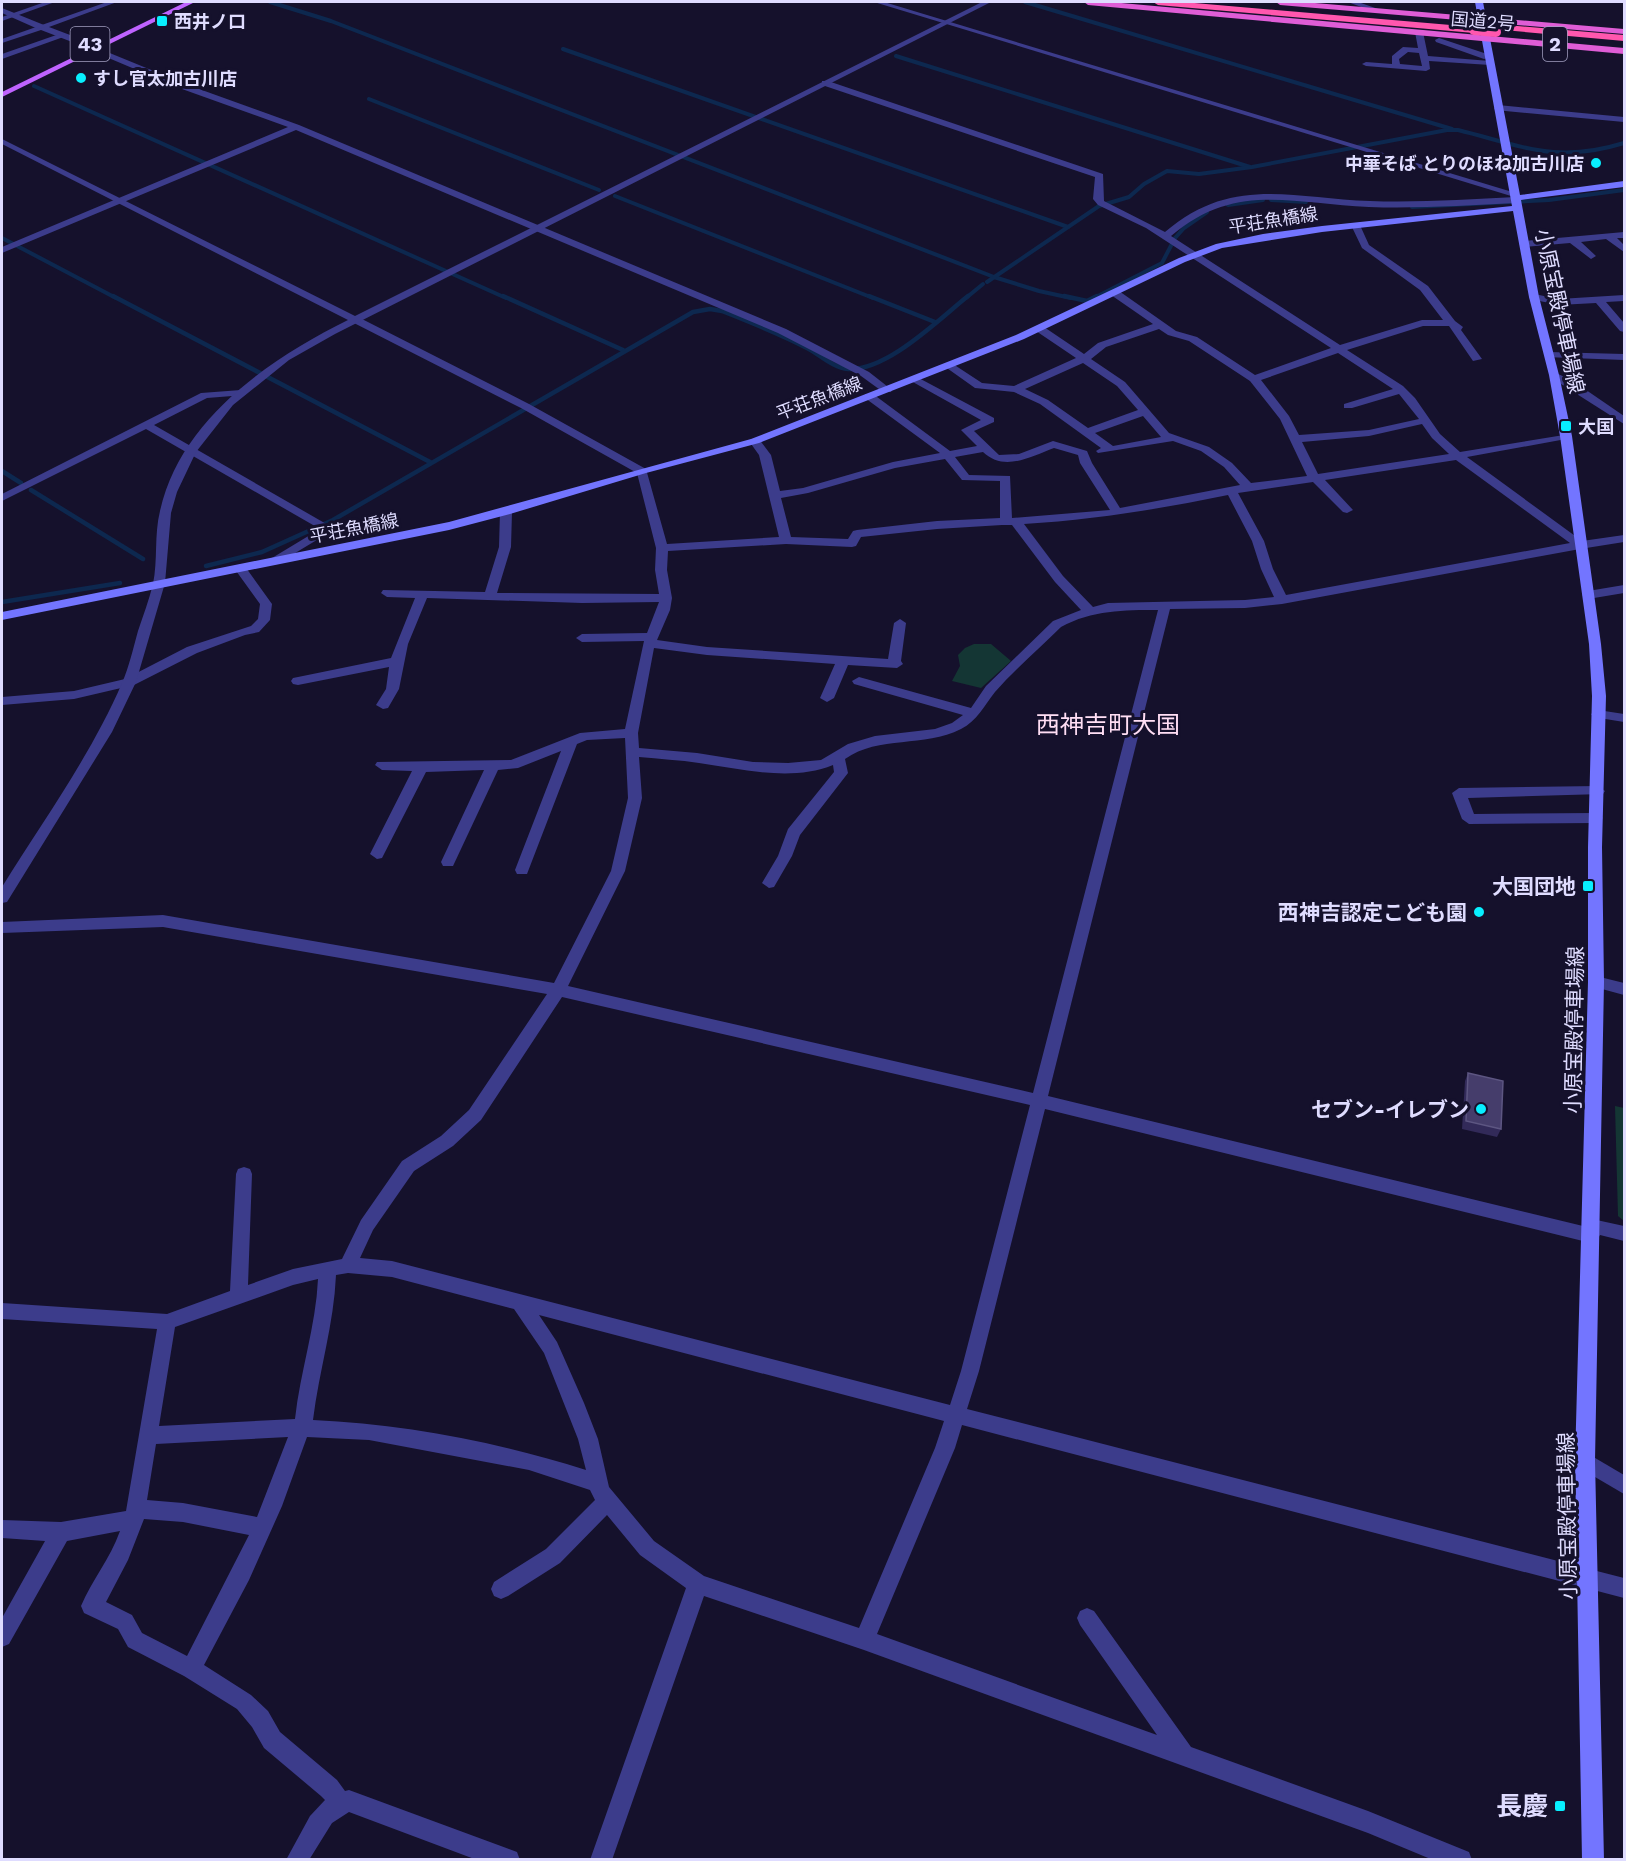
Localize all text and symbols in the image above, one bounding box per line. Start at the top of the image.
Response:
street label: 国道2号 [1450,8,1516,34]
place label: 西井ノ口 [174,11,246,32]
marker: 西井ノ口 [155,14,169,28]
road number: 43 [70,27,110,61]
road number: 2 [1543,27,1567,61]
place label: すし官太加古川店 [93,68,237,89]
marker: すし官太加古川店 [74,71,88,85]
place label: 中華そば とりのほね加古川店 [1345,153,1584,174]
marker: 中華そば とりのほね加古川店 [1589,156,1603,170]
street label: 平荘魚橋線 [1227,203,1319,237]
street label: 小原宝殿停車場線 [1530,226,1590,396]
street label: 平荘魚橋線 [773,372,865,424]
place label: 大国 [1578,416,1614,437]
marker: 大国 [1559,419,1573,433]
street label: 平荘魚橋線 [308,509,400,547]
district label: 西神吉町大国 [1036,711,1180,739]
place label: 大国団地 [1492,874,1576,899]
marker: 大国団地 [1581,879,1595,893]
place label: 西神吉認定こども園 [1278,900,1467,925]
marker: 西神吉認定こども園 [1472,905,1486,919]
street label: 小原宝殿停車場線 [1560,946,1588,1114]
place label: セブン-イレブン [1311,1097,1469,1122]
marker: セブン-イレブン [1474,1102,1488,1116]
street label: 小原宝殿停車場線 [1553,1432,1581,1600]
place label: 長慶 [1496,1791,1548,1821]
marker: 長慶 [1553,1799,1567,1813]

